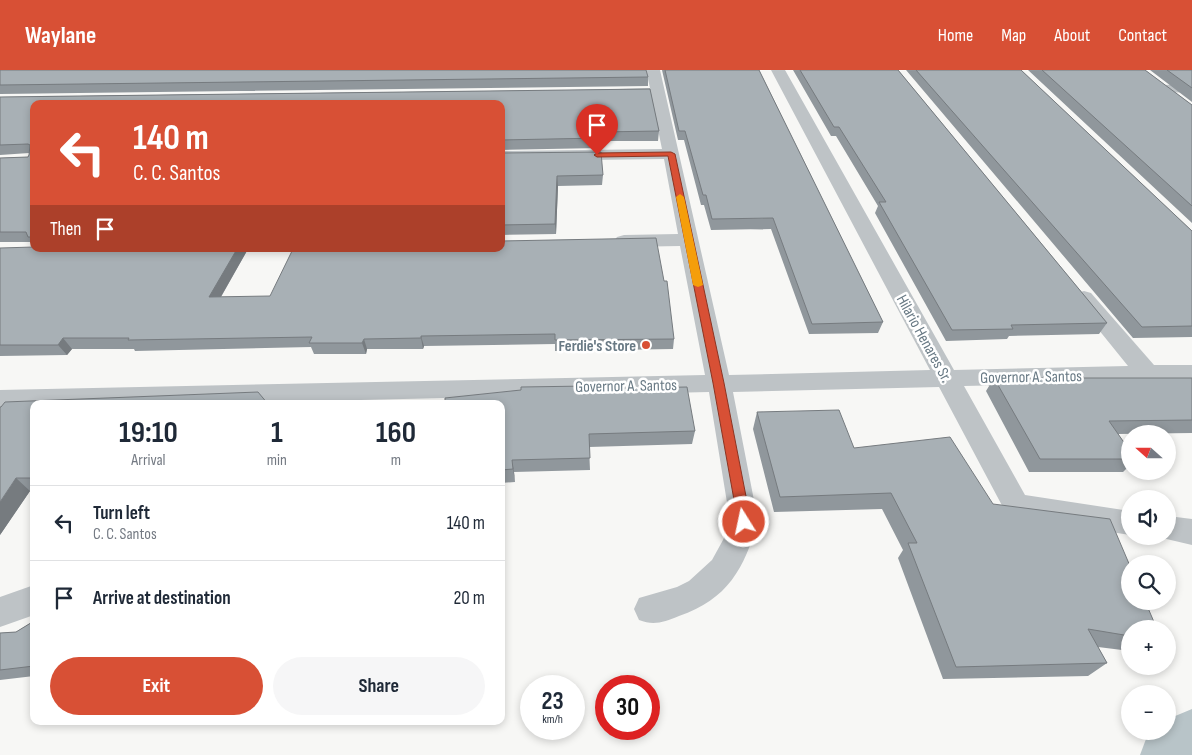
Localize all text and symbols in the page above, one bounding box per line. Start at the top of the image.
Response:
text: Waylane [25,21,96,50]
text: Home [938,25,973,46]
text: Map [1001,25,1026,46]
text: About [1054,25,1090,46]
text: Contact [1118,25,1167,46]
pin [576,104,618,155]
icon: arrive [583,111,611,139]
text: 140 m [133,117,209,160]
icon: left [50,120,115,185]
text: C. C. Santos [133,160,221,187]
icon: arrive [91,215,119,243]
text: Then [50,218,81,241]
street label: Hilario Henares Sr. [892,292,956,386]
place label: Ferdie's Store [558,337,636,356]
marker: Ferdie's Store [640,339,652,351]
street label: Governor A. Santos [980,367,1082,388]
street label: Governor A. Santos [575,376,677,397]
text: 19:10 [119,415,178,451]
text: 1 [271,415,283,451]
text: 160 [376,415,416,451]
north arrow [1121,425,1176,480]
map controls [1121,425,1176,740]
text: Arrival [131,451,166,470]
text: min [267,451,287,470]
text: m [391,451,401,470]
button: sound [1121,490,1176,545]
position arrow [717,495,769,547]
text: Turn left [93,502,150,525]
icon: left [50,509,78,537]
text: 140 m [447,512,485,535]
text: C. C. Santos [93,525,157,544]
button: search [1121,555,1176,610]
icon: arrive [50,584,78,612]
text: Arrive at destination [93,587,231,610]
text: 20 m [453,587,485,610]
button: + [1121,620,1176,675]
button: Exit [50,657,263,715]
button: Share [273,657,485,715]
speed limit sign: 30 [595,675,660,740]
button: − [1121,685,1176,740]
text: 23 [541,686,564,717]
text: km/h [542,712,563,727]

